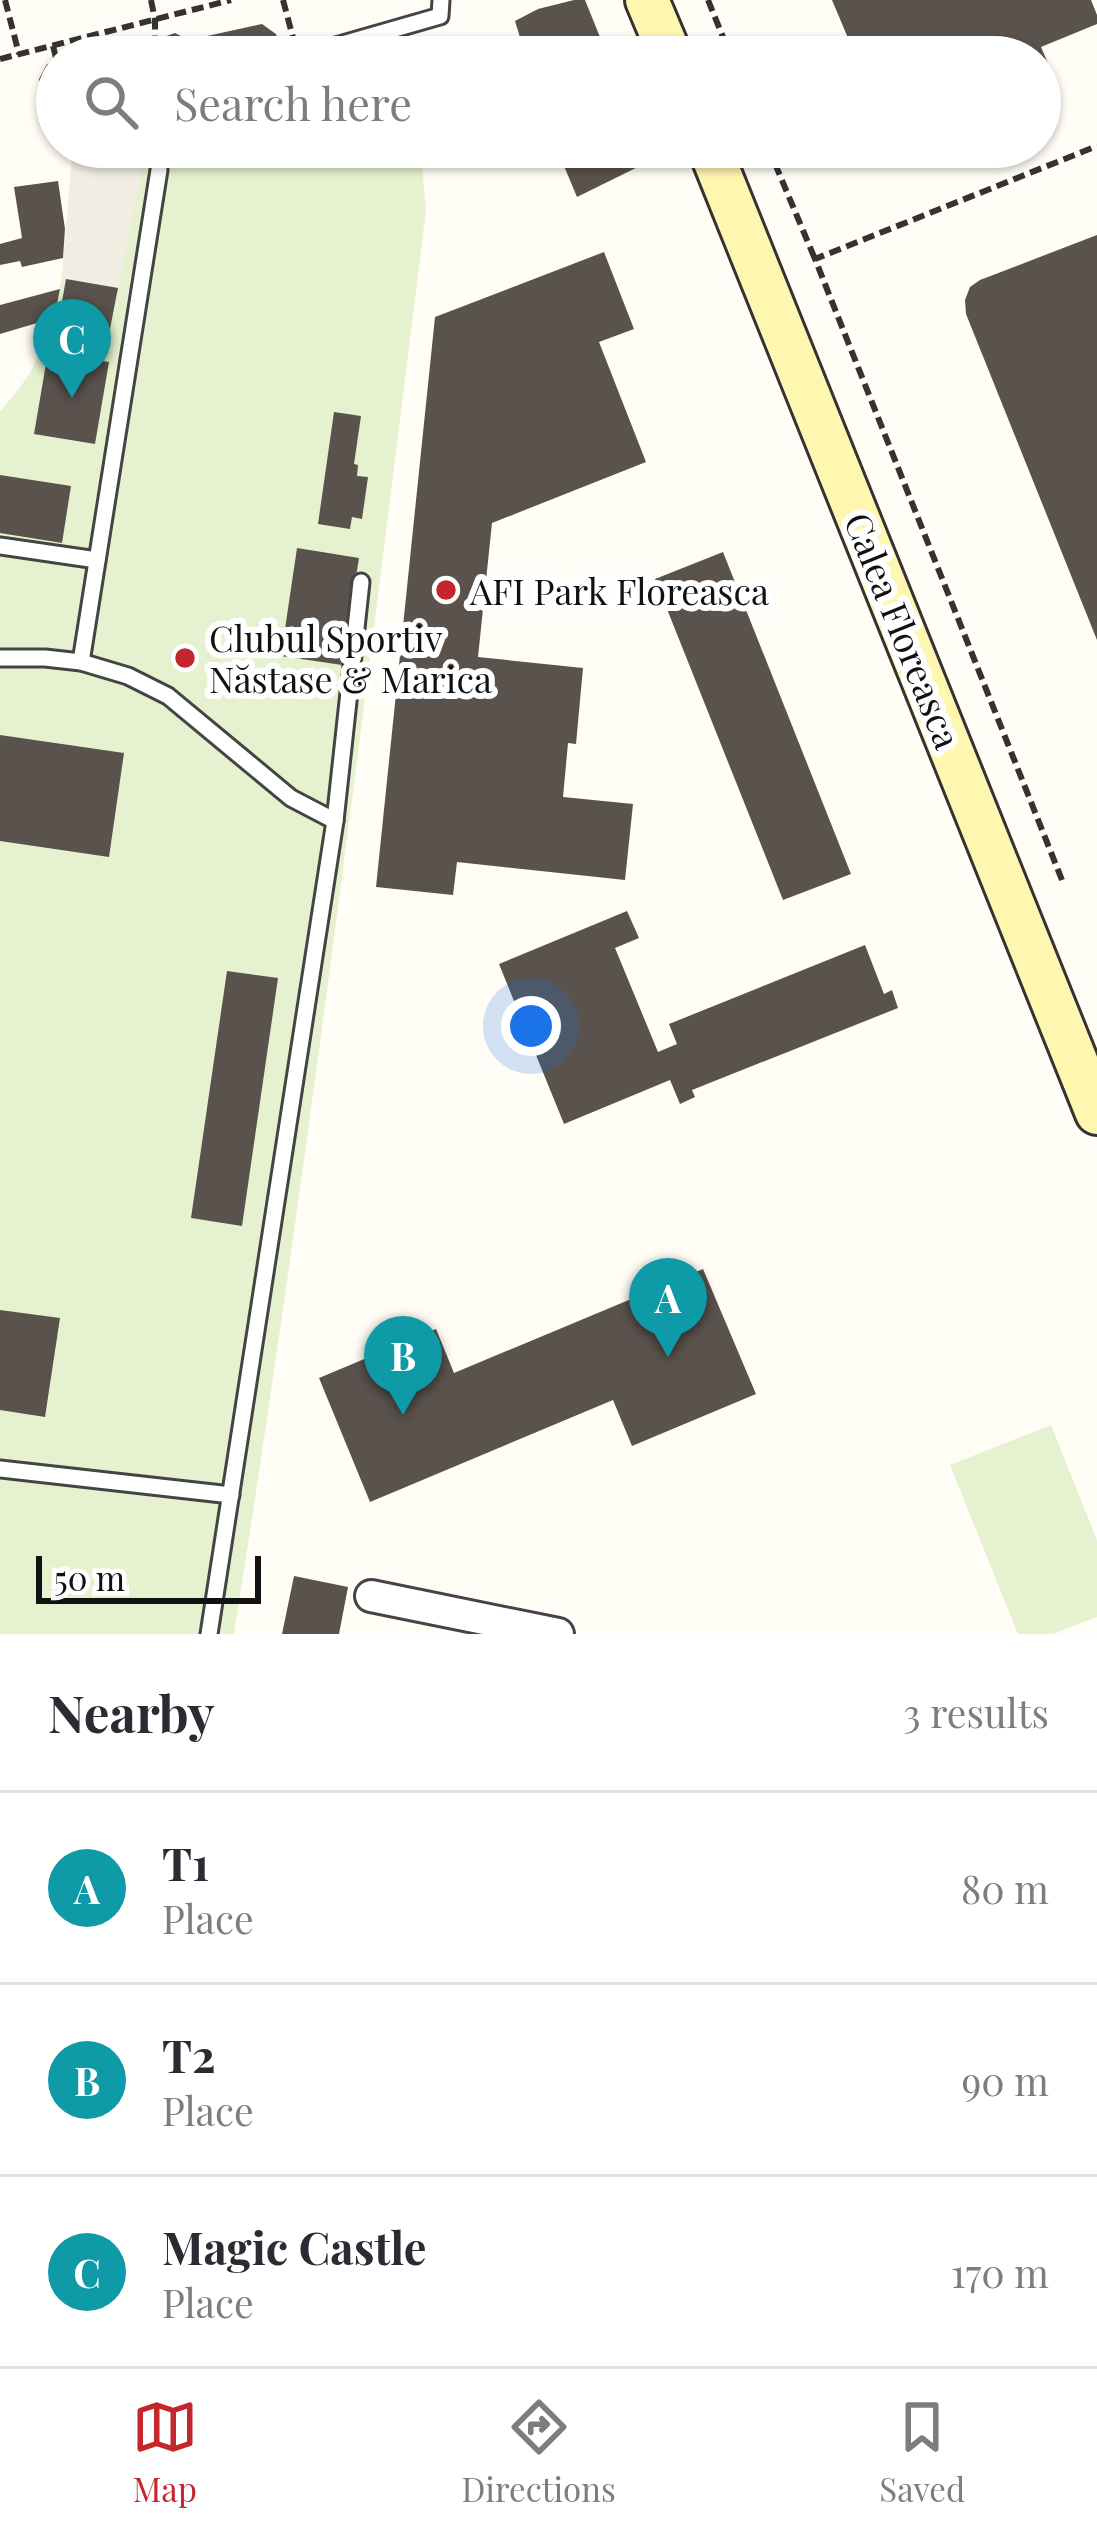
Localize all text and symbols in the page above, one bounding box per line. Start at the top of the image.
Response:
search box [36,36,1061,168]
icon: search [78,69,144,135]
text: Search here [174,72,412,132]
pin: C [33,299,111,398]
street label: Calea Floreasca [835,505,973,755]
place label: AFI Park Floreasca [469,566,769,614]
marker: AFI Park Floreasca [433,577,459,603]
place label: Clubul Sportiv Năstase & Marica [209,613,492,702]
marker: Clubul Sportiv Năstase & Marica [172,645,198,671]
your location [501,996,561,1056]
pin: A [629,1258,707,1357]
pin: B [364,1316,442,1415]
scale bar [36,1550,261,1603]
text: 50 m [54,1555,125,1599]
text: Nearby [48,1678,214,1746]
text: 3 results [903,1686,1049,1738]
text: T1 [162,1832,209,1892]
text: A [74,1862,100,1914]
text: 80 m [961,1862,1049,1914]
text: Place [162,1892,254,1944]
text: T2 [162,2024,216,2084]
text: B [74,2054,100,2106]
text: 90 m [961,2054,1049,2106]
text: Place [162,2084,254,2136]
text: Magic Castle [162,2216,427,2276]
text: C [73,2246,101,2298]
text: 170 m [951,2246,1049,2298]
text: Place [162,2276,254,2328]
tab: Map [132,2394,198,2510]
tab: Directions [461,2394,616,2510]
tab: Saved [879,2394,965,2510]

